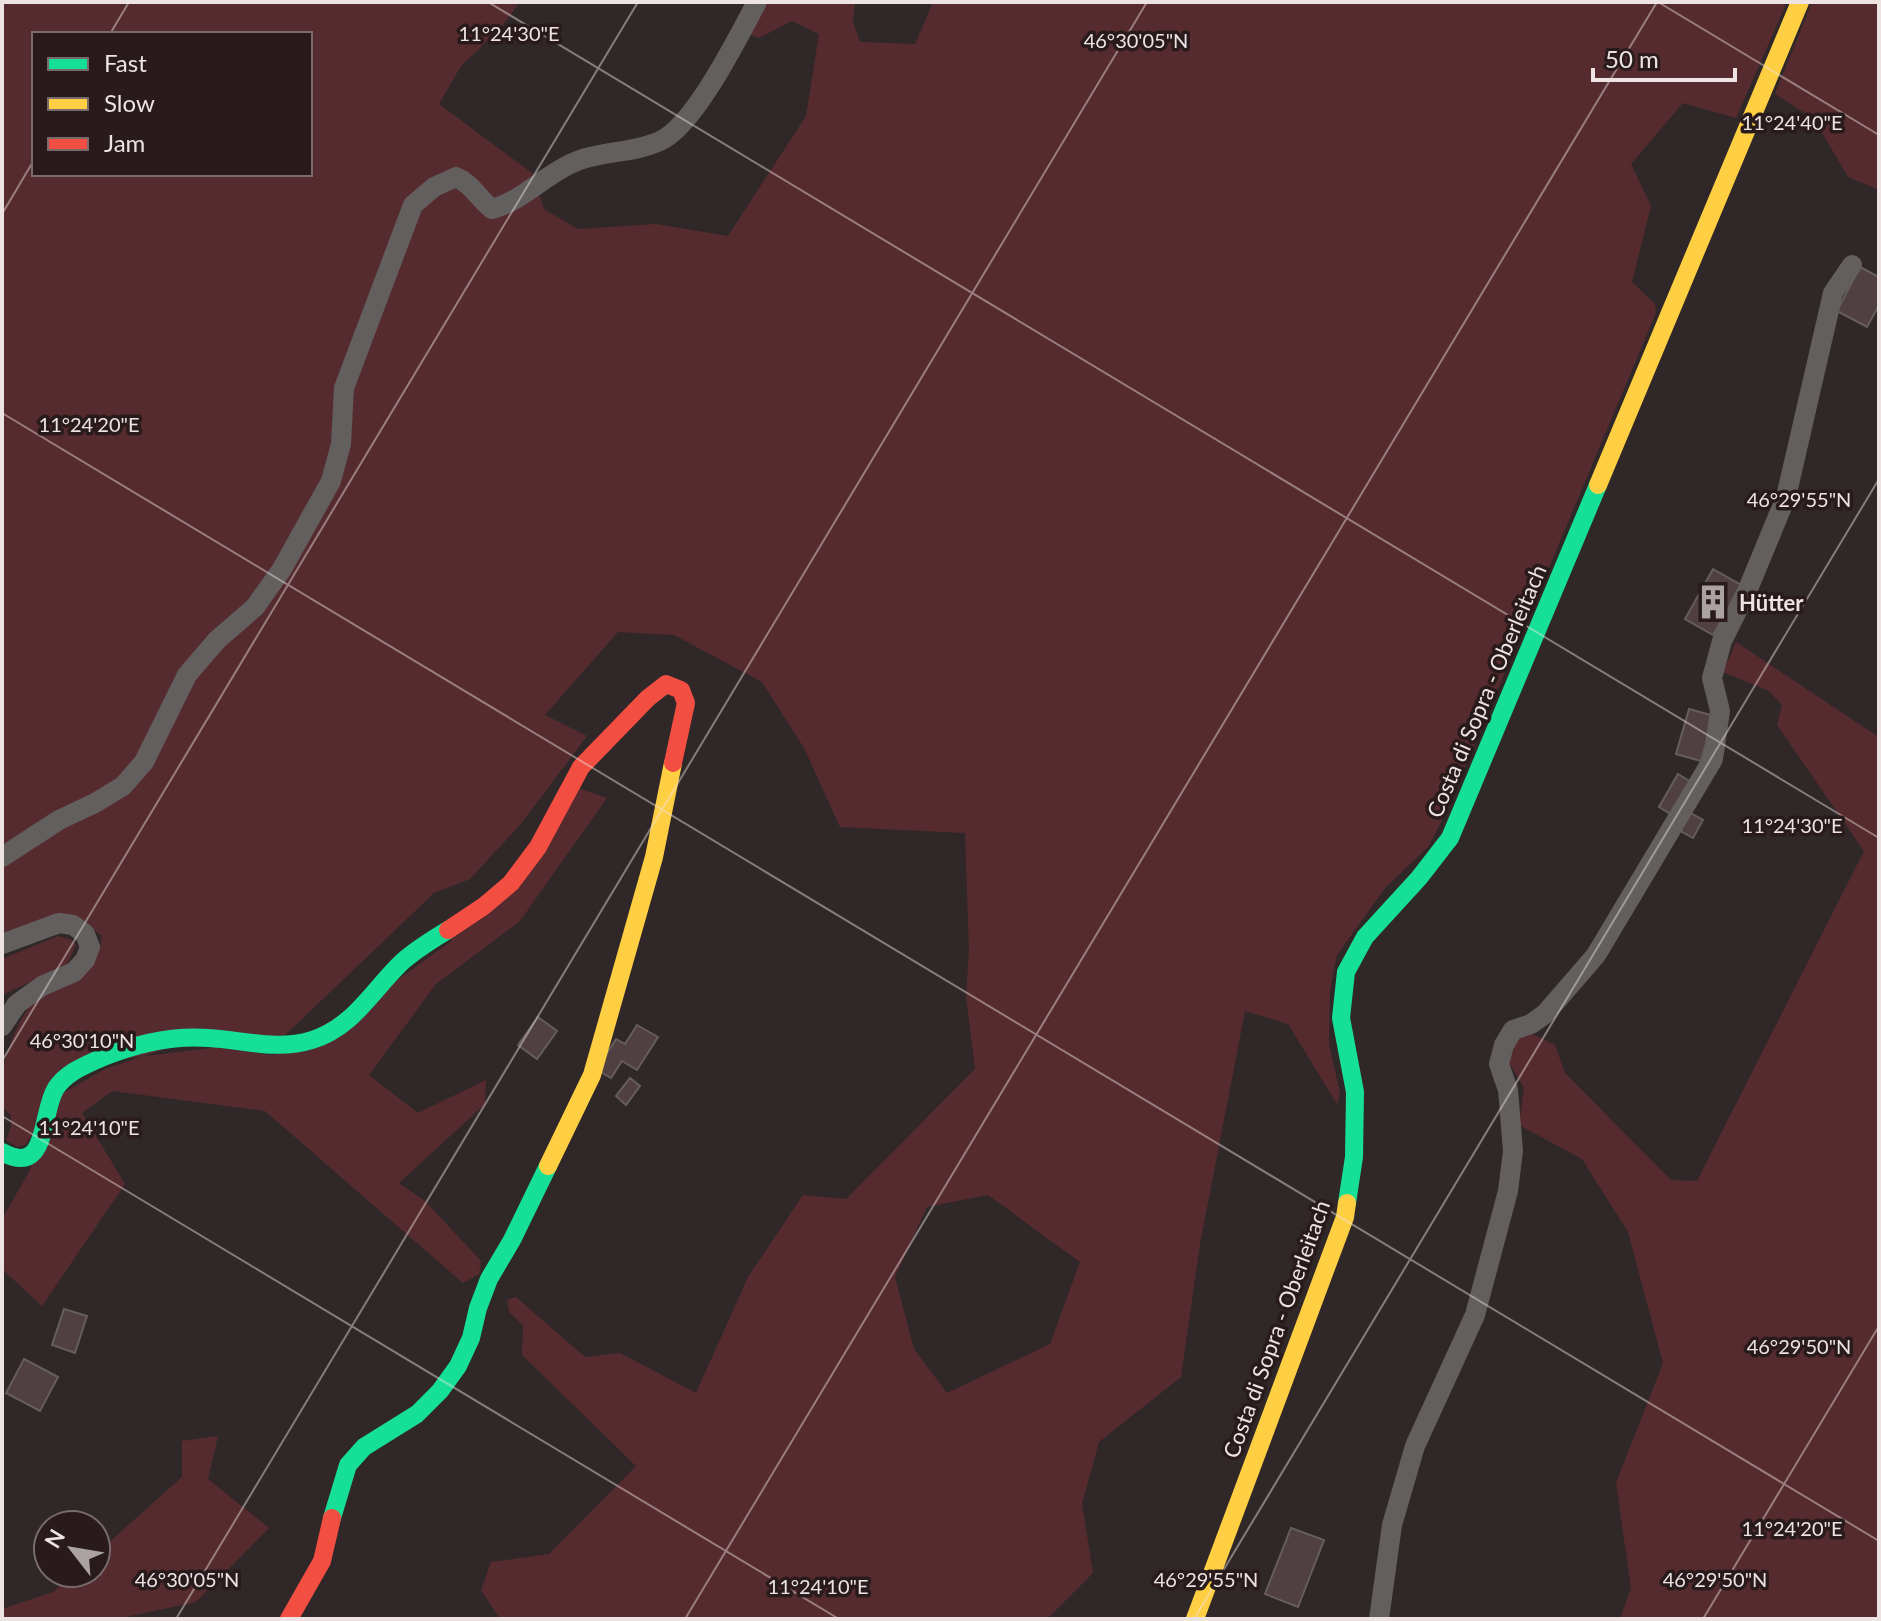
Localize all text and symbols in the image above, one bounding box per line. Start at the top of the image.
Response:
text: 11°24'30"E [459,21,559,45]
text: 46°30'05"N [1084,28,1188,52]
legend [32,32,312,176]
scale bar [1593,32,1735,82]
text: 50 m [1605,44,1659,73]
text: Fast [104,48,147,77]
text: Slow [104,88,155,117]
text: 11°24'40"E [1742,110,1842,134]
text: Jam [104,128,145,157]
text: 11°24'20"E [39,412,139,436]
text: 46°29'55"N [1747,487,1851,511]
street label: Costa di Sopra - Oberleitach [1420,561,1552,821]
building icon: Hütter [1694,583,1732,621]
place label: Hütter [1739,589,1804,616]
text: 11°24'30"E [1742,813,1842,837]
text: 46°30'10"N [30,1028,134,1052]
text: 11°24'10"E [39,1115,139,1139]
street label: Costa di Sopra - Oberleitach [1217,1197,1335,1461]
text: 46°29'50"N [1747,1334,1851,1358]
north arrow [32,1509,112,1589]
text: 11°24'20"E [1742,1516,1842,1540]
text: N [38,1524,70,1553]
text: 46°30'05"N [135,1567,239,1591]
text: 46°29'55"N [1154,1567,1258,1591]
text: 46°29'50"N [1663,1567,1767,1591]
text: 11°24'10"E [768,1574,868,1598]

